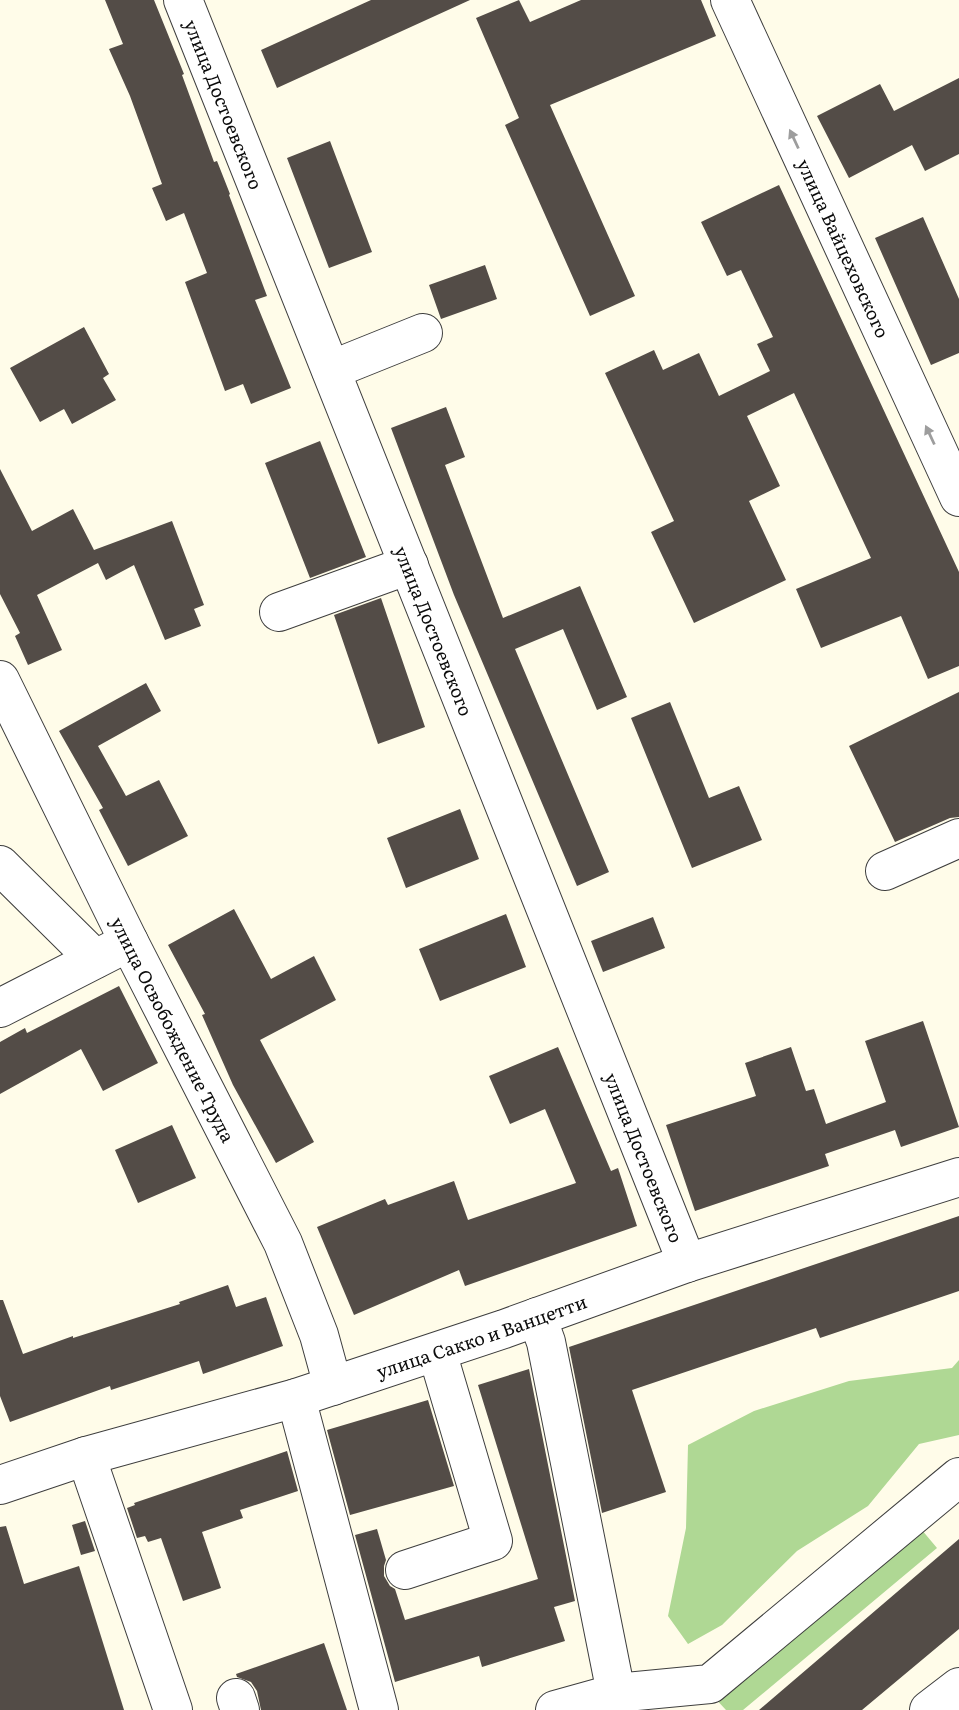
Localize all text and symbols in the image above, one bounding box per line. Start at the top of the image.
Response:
street label: улица Достоевского [178,15,271,193]
one-way arrow [788,129,800,149]
street label: улица Вайцеховского [791,154,897,342]
one-way arrow [925,425,936,445]
street label: улица Достоевского [389,542,481,720]
street label: улица Освобождение Труда [105,912,243,1147]
street label: улица Достоевского [599,1068,691,1246]
street label: улица Сакко и Ванцетти [372,1287,590,1384]

